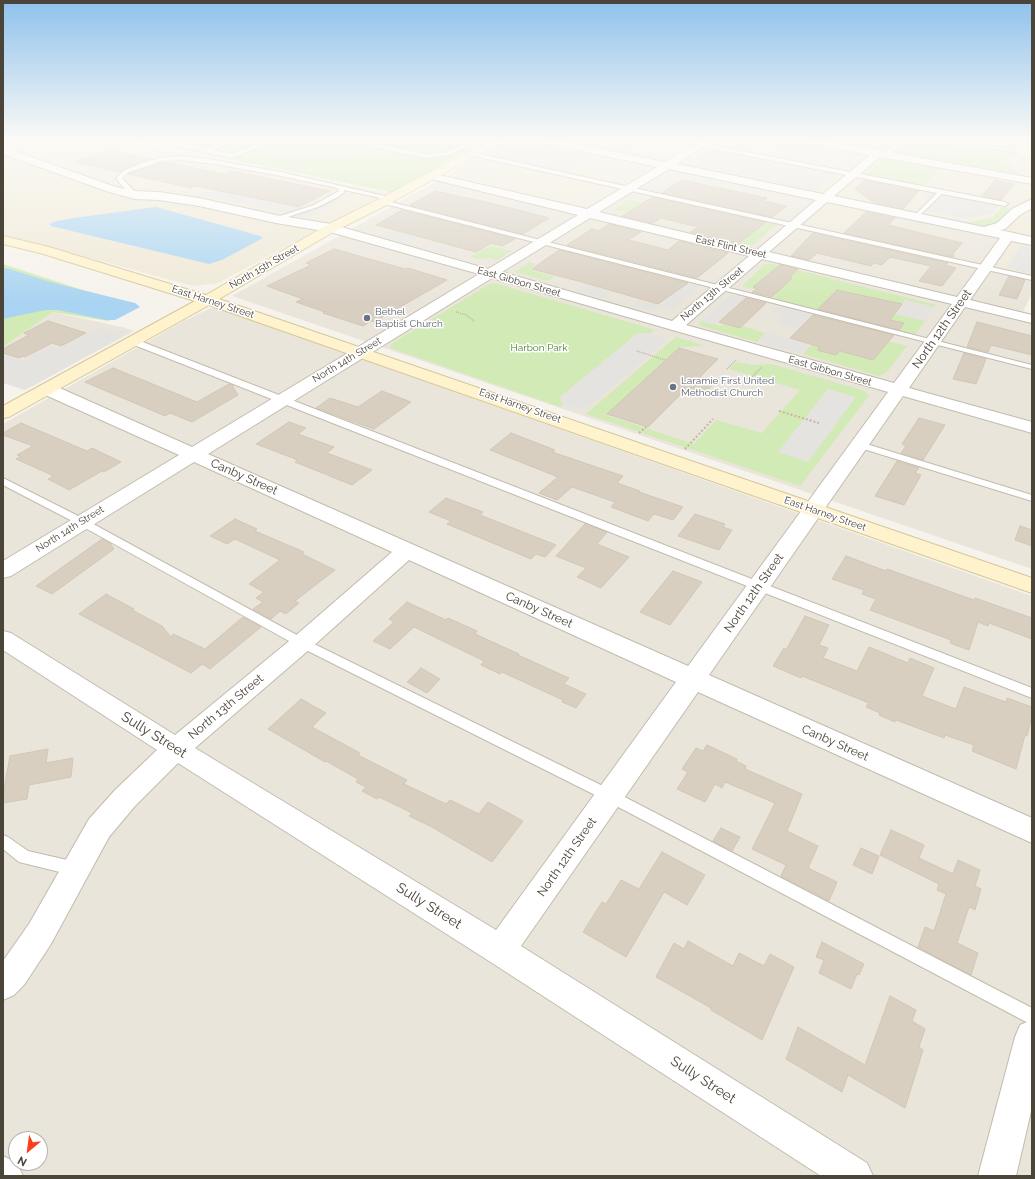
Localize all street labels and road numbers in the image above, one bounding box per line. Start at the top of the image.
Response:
street label: East Flint Street [694,233,768,261]
street label: North 15th Street [227,242,301,292]
street label: East Gibbon Street [476,264,562,300]
street label: North 13th Street [678,264,746,324]
street label: East Harney Street [170,283,256,321]
street label: North 12th Street [909,287,975,371]
street label: North 14th Street [310,335,384,385]
street label: East Gibbon Street [787,353,873,389]
street label: East Harney Street [477,386,563,426]
street label: Canby Street [208,456,280,498]
street label: East Harney Street [782,494,868,534]
street label: North 14th Street [34,503,106,555]
street label: North 12th Street [721,551,787,635]
street label: Canby Street [503,589,575,631]
street label: North 13th Street [186,671,266,743]
street label: Sully Street [118,708,190,762]
street label: Canby Street [799,722,871,764]
street label: North 12th Street [534,815,600,899]
street label: Sully Street [393,879,465,933]
street label: Sully Street [667,1053,739,1107]

